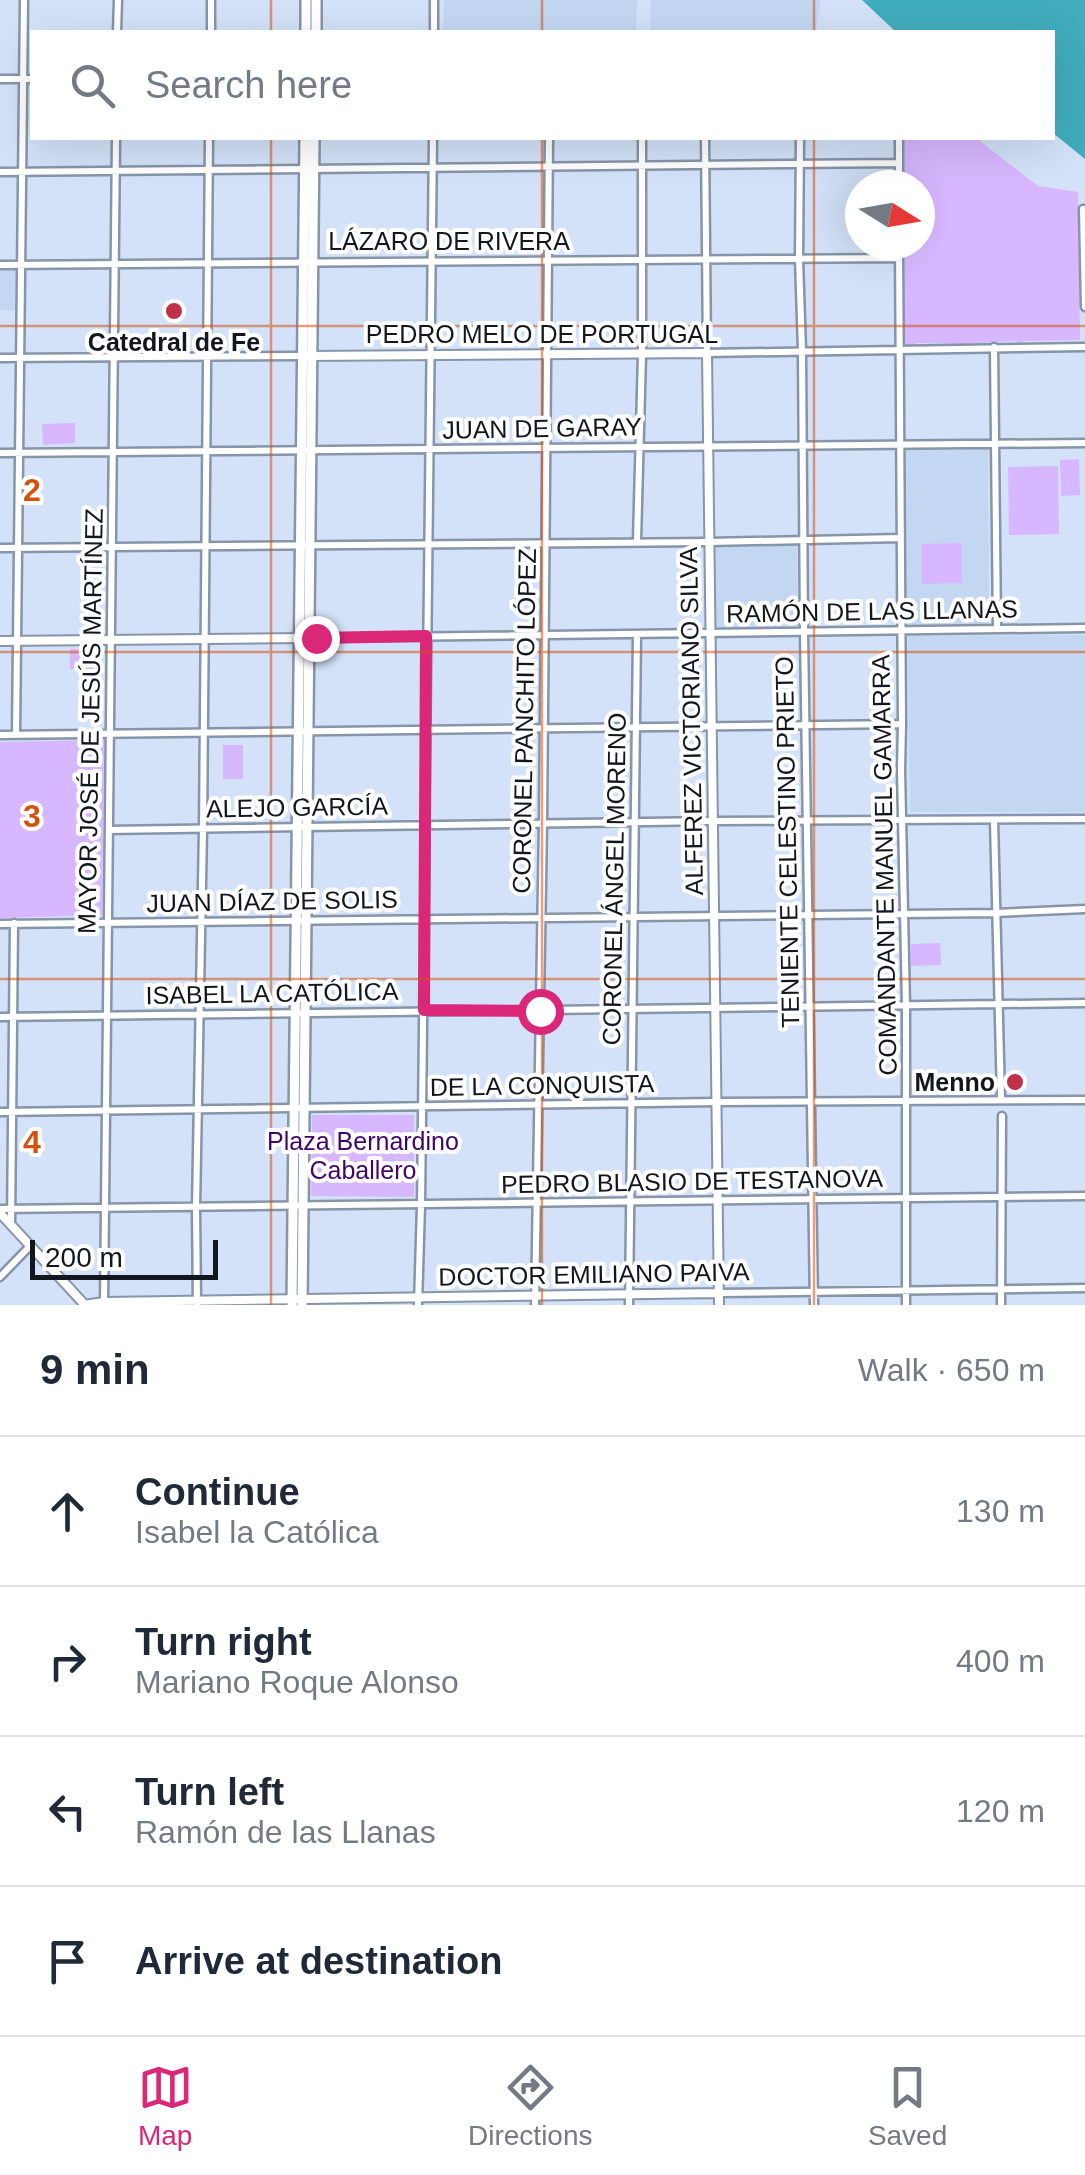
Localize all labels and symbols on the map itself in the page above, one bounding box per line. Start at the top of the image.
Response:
north arrow [845,170,935,260]
street label: LÁZARO DE RIVERA [328,227,570,255]
marker: Catedral de Fe [163,300,185,322]
street label: PEDRO MELO DE PORTUGAL [366,320,718,348]
place label: Catedral de Fe [88,328,260,356]
street label: JUAN DE GARAY [442,412,642,444]
text: 2 [23,472,41,508]
street label: MAYOR JOSÉ DE JESÚS MARTÍNEZ [72,508,108,934]
street label: ALFEREZ VICTORIANO SILVA [674,546,708,896]
street label: CORONEL PANCHITO LÓPEZ [507,548,541,894]
street label: RAMÓN DE LAS LLANAS [726,594,1018,628]
route end [294,616,340,662]
street label: COMANDANTE MANUEL GAMARRA [866,654,902,1076]
street label: TENIENTE CELESTINO PRIETO [770,656,804,1028]
street label: CORONEL ÁNGEL MORENO [597,712,631,1046]
street label: ALEJO GARCÍA [206,791,389,823]
text: 3 [23,798,41,834]
street label: JUAN DÍAZ DE SOLIS [146,885,398,917]
street label: ISABEL LA CATÓLICA [145,977,399,1009]
route start [518,989,564,1035]
place label: Menno [914,1068,995,1096]
street label: DE LA CONQUISTA [429,1069,655,1101]
marker: Menno [1004,1071,1026,1093]
text: 4 [23,1124,41,1160]
park label: Plaza Bernardino Caballero [267,1127,459,1184]
street label: PEDRO BLASIO DE TESTANOVA [501,1164,884,1198]
scale bar [30,1235,218,1280]
street label: DOCTOR EMILIANO PAIVA [438,1257,750,1291]

